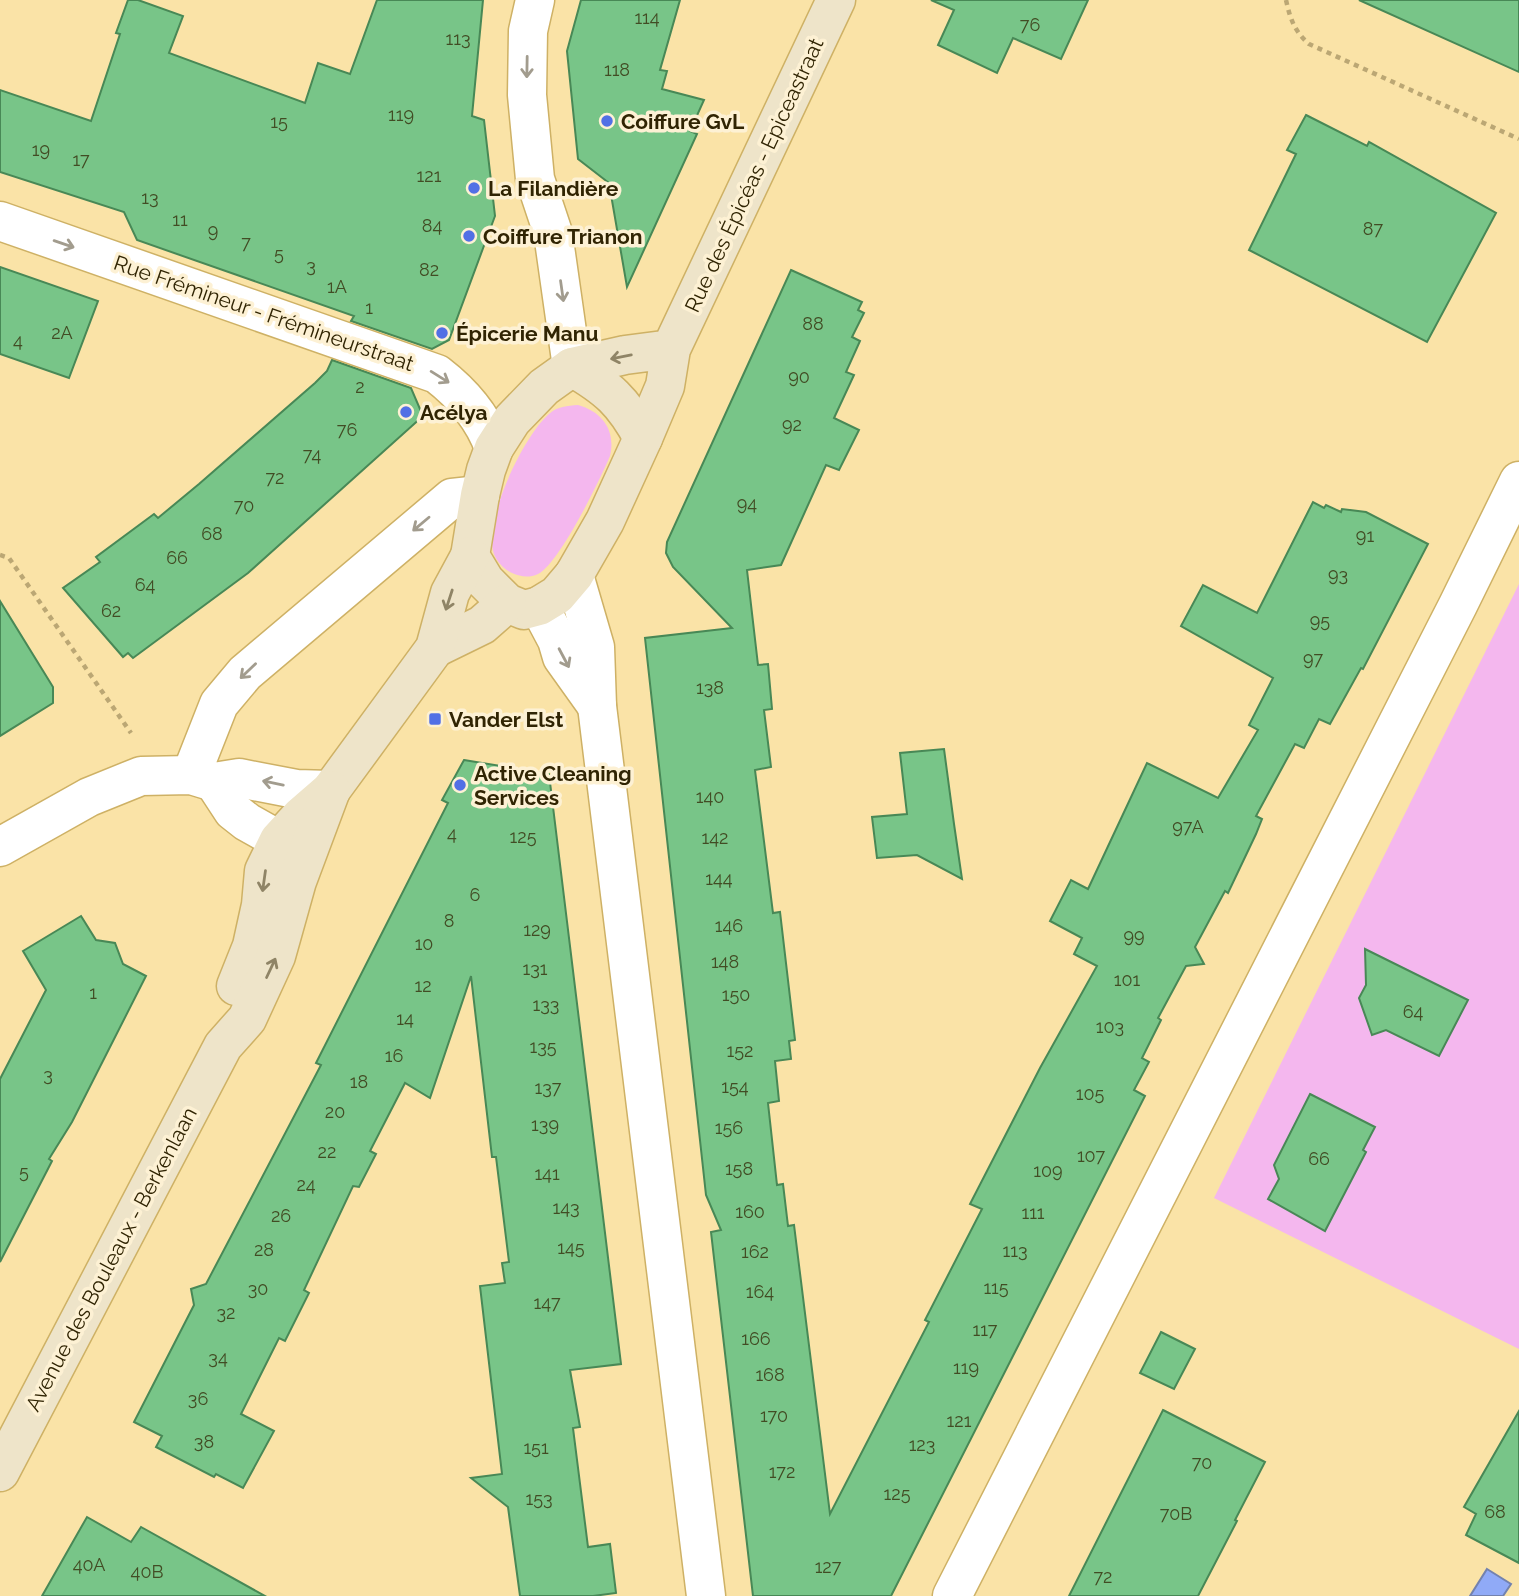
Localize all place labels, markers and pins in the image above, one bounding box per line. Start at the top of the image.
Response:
place label: Coiffure GvL [621,109,745,134]
marker: Coiffure GvL [599,113,615,129]
place label: La Filandière [488,176,619,201]
marker: La Filandière [466,180,482,196]
place label: Coiffure Trianon [483,224,642,249]
marker: Coiffure Trianon [461,228,477,244]
place label: Épicerie Manu [456,321,598,346]
marker: Épicerie Manu [434,325,450,341]
place label: Acélya [420,400,488,425]
marker: Acélya [398,404,414,420]
place label: Vander Elst [449,707,563,732]
marker: Vander Elst [427,711,443,727]
place label: Active Cleaning Services [474,761,632,810]
marker: Active Cleaning Services [452,777,468,793]

